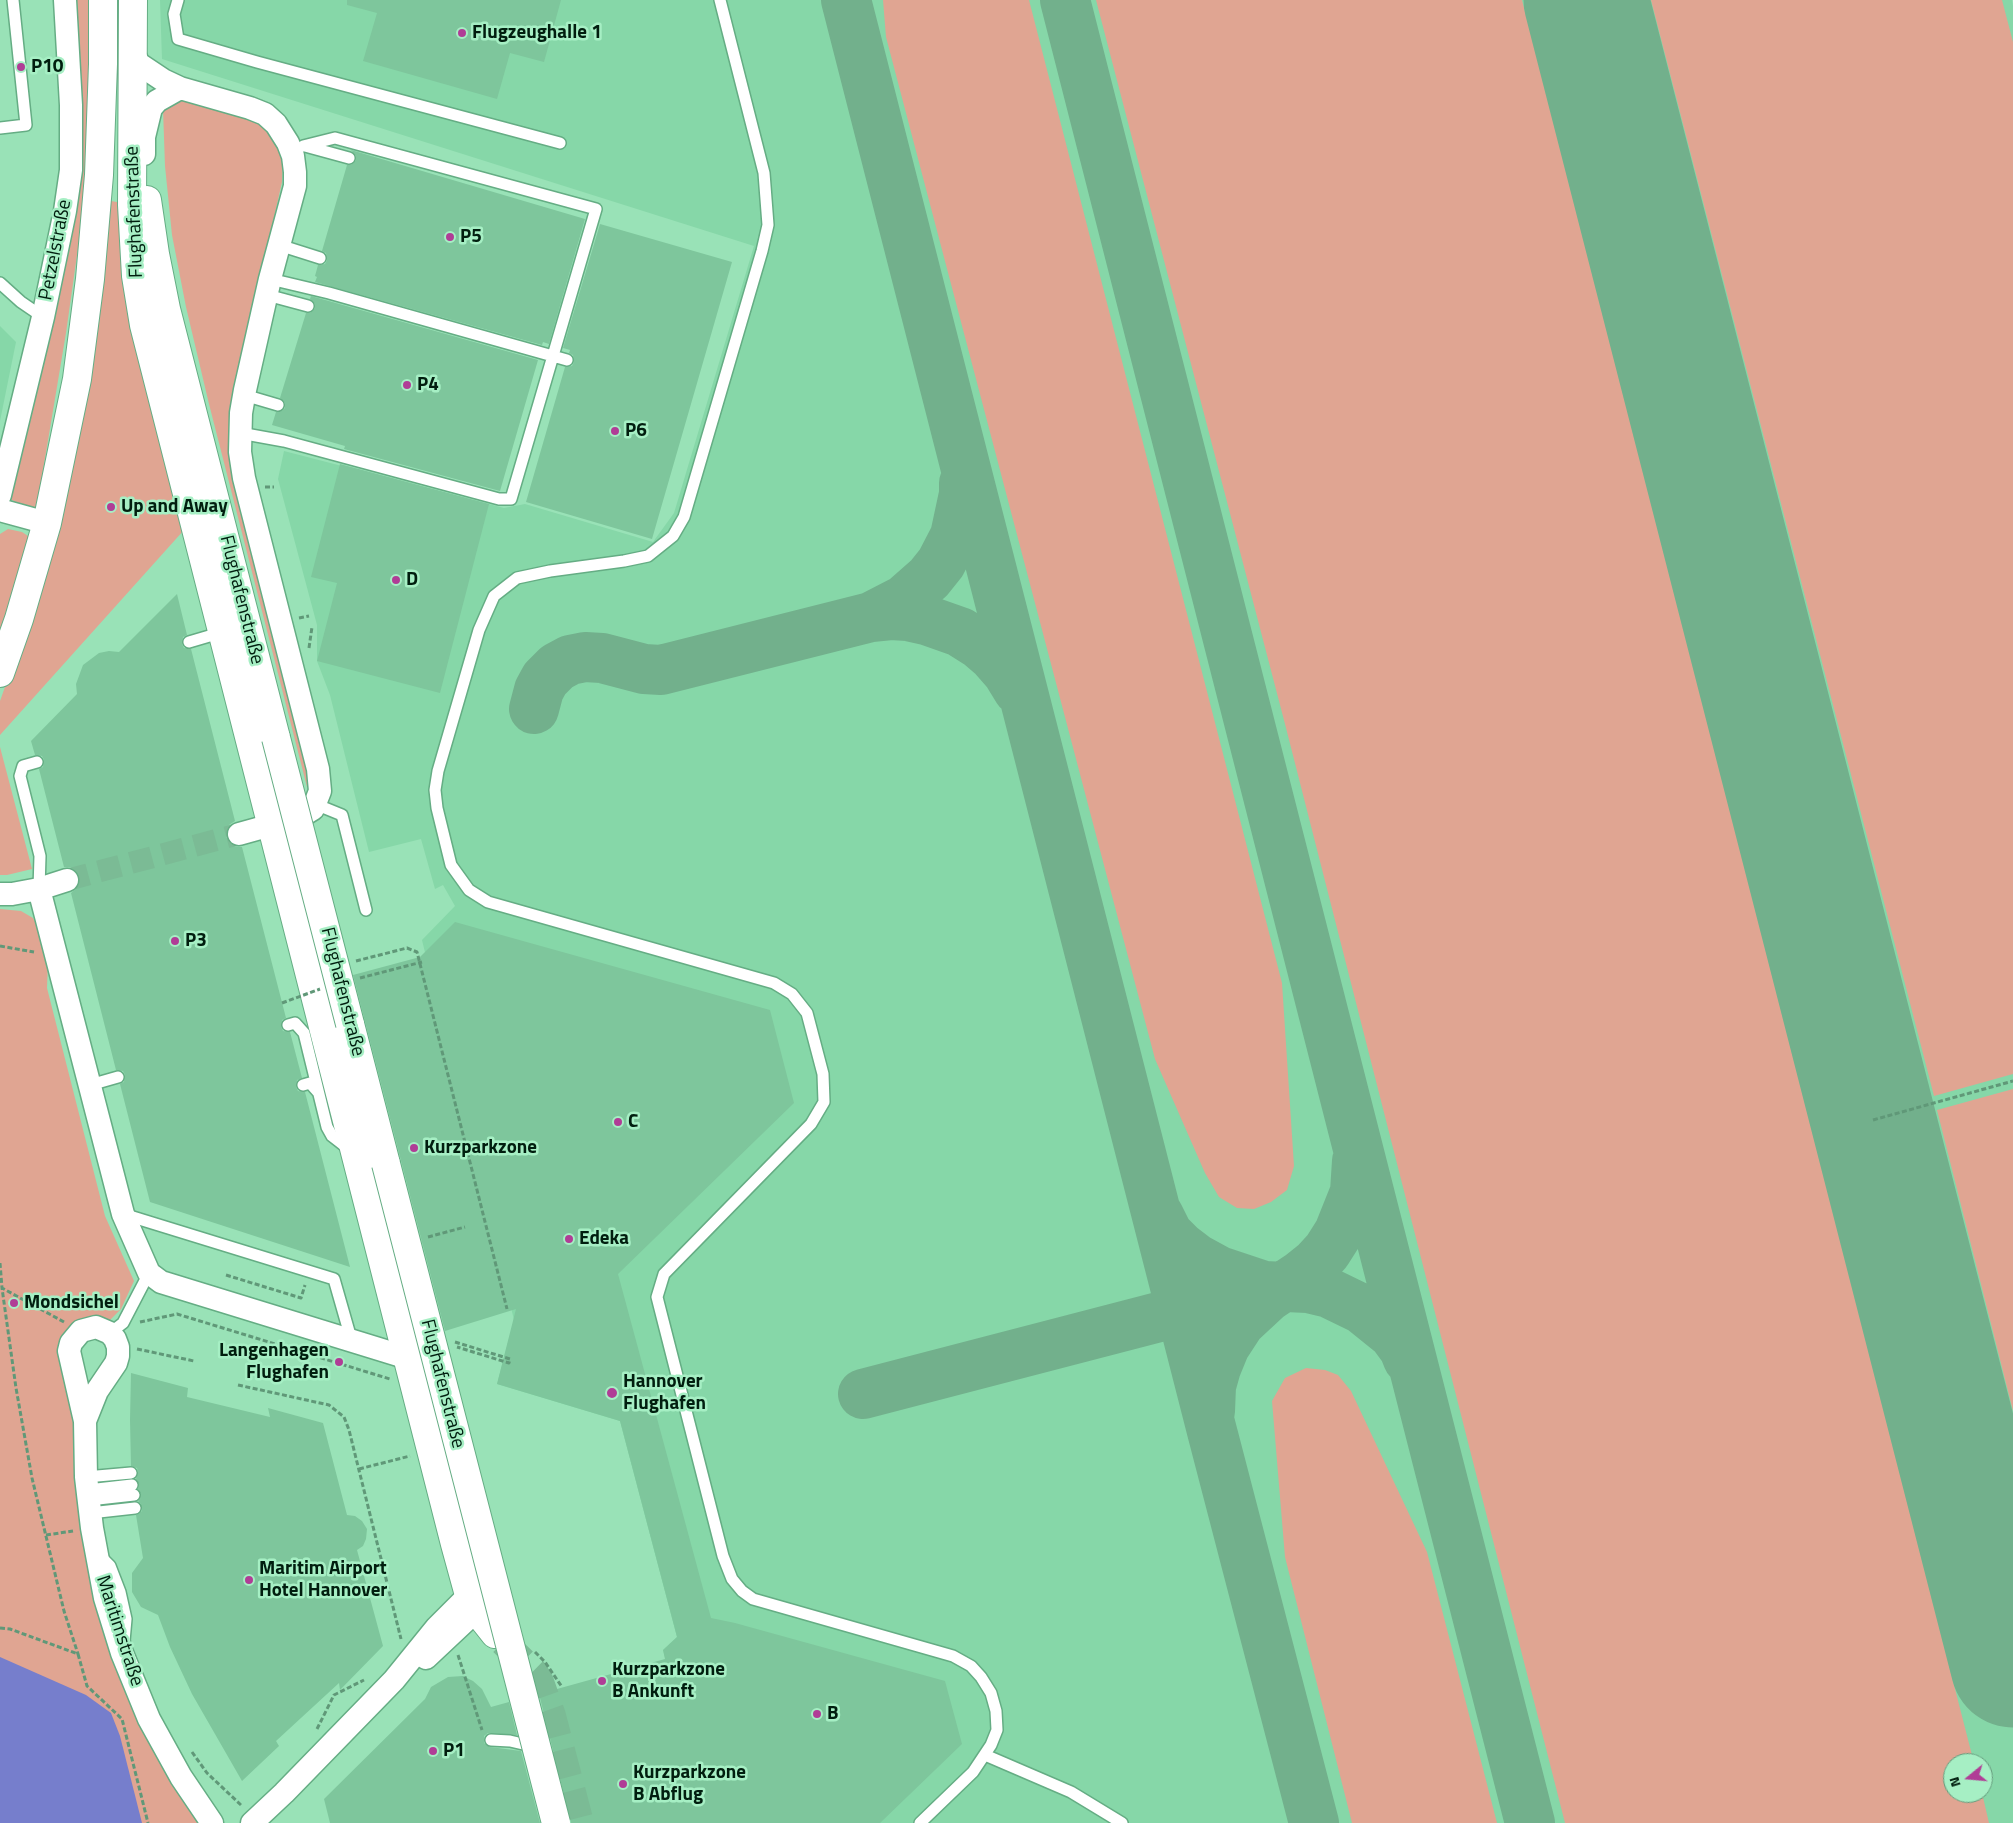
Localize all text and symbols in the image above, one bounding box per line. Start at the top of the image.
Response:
place label: Flugzeughalle 1 [472,22,602,44]
marker: Flugzeughalle 1 [456,27,468,39]
place label: P10 [31,56,63,78]
marker: P10 [15,61,27,73]
street label: Flughafenstraße [121,146,149,278]
street label: Petzelstraße [35,198,77,302]
place label: P5 [460,226,482,248]
marker: P5 [444,231,456,243]
place label: P4 [417,374,439,396]
marker: P4 [401,379,413,391]
place label: P6 [625,420,647,442]
marker: P6 [609,425,621,437]
place label: Up and Away [121,496,228,518]
marker: Up and Away [105,501,117,513]
street label: Flughafenstraße [214,533,268,667]
place label: D [406,569,418,591]
marker: D [390,574,402,586]
street label: Flughafenstraße [315,925,369,1059]
place label: P3 [185,930,207,952]
marker: P3 [169,935,181,947]
place label: C [628,1111,638,1133]
marker: C [612,1116,624,1128]
place label: Kurzparkzone [424,1137,537,1159]
marker: Kurzparkzone [408,1142,420,1154]
place label: Edeka [579,1228,629,1250]
marker: Edeka [563,1233,575,1245]
place label: Mondsichel [24,1292,119,1314]
marker: Mondsichel [8,1297,20,1309]
street label: Flughafenstraße [415,1317,469,1451]
place label: Langenhagen Flughafen [219,1340,329,1384]
marker: Langenhagen Flughafen [333,1356,345,1368]
place label: Hannover Flughafen [623,1371,706,1415]
marker: Hannover Flughafen [605,1386,619,1400]
place label: Maritim Airport Hotel Hannover [259,1558,387,1602]
street label: Maritimstraße [90,1573,148,1689]
marker: Maritim Airport Hotel Hannover [243,1574,255,1586]
place label: Kurzparkzone B Ankunft [612,1659,725,1703]
marker: Kurzparkzone B Ankunft [596,1675,608,1687]
place label: B [827,1703,839,1725]
marker: B [811,1708,823,1720]
place label: P1 [443,1740,465,1762]
marker: P1 [427,1745,439,1757]
north arrow [1943,1753,1993,1803]
place label: Kurzparkzone B Abflug [633,1762,746,1806]
text: N [1943,1775,1966,1790]
marker: Kurzparkzone B Abflug [617,1778,629,1790]

